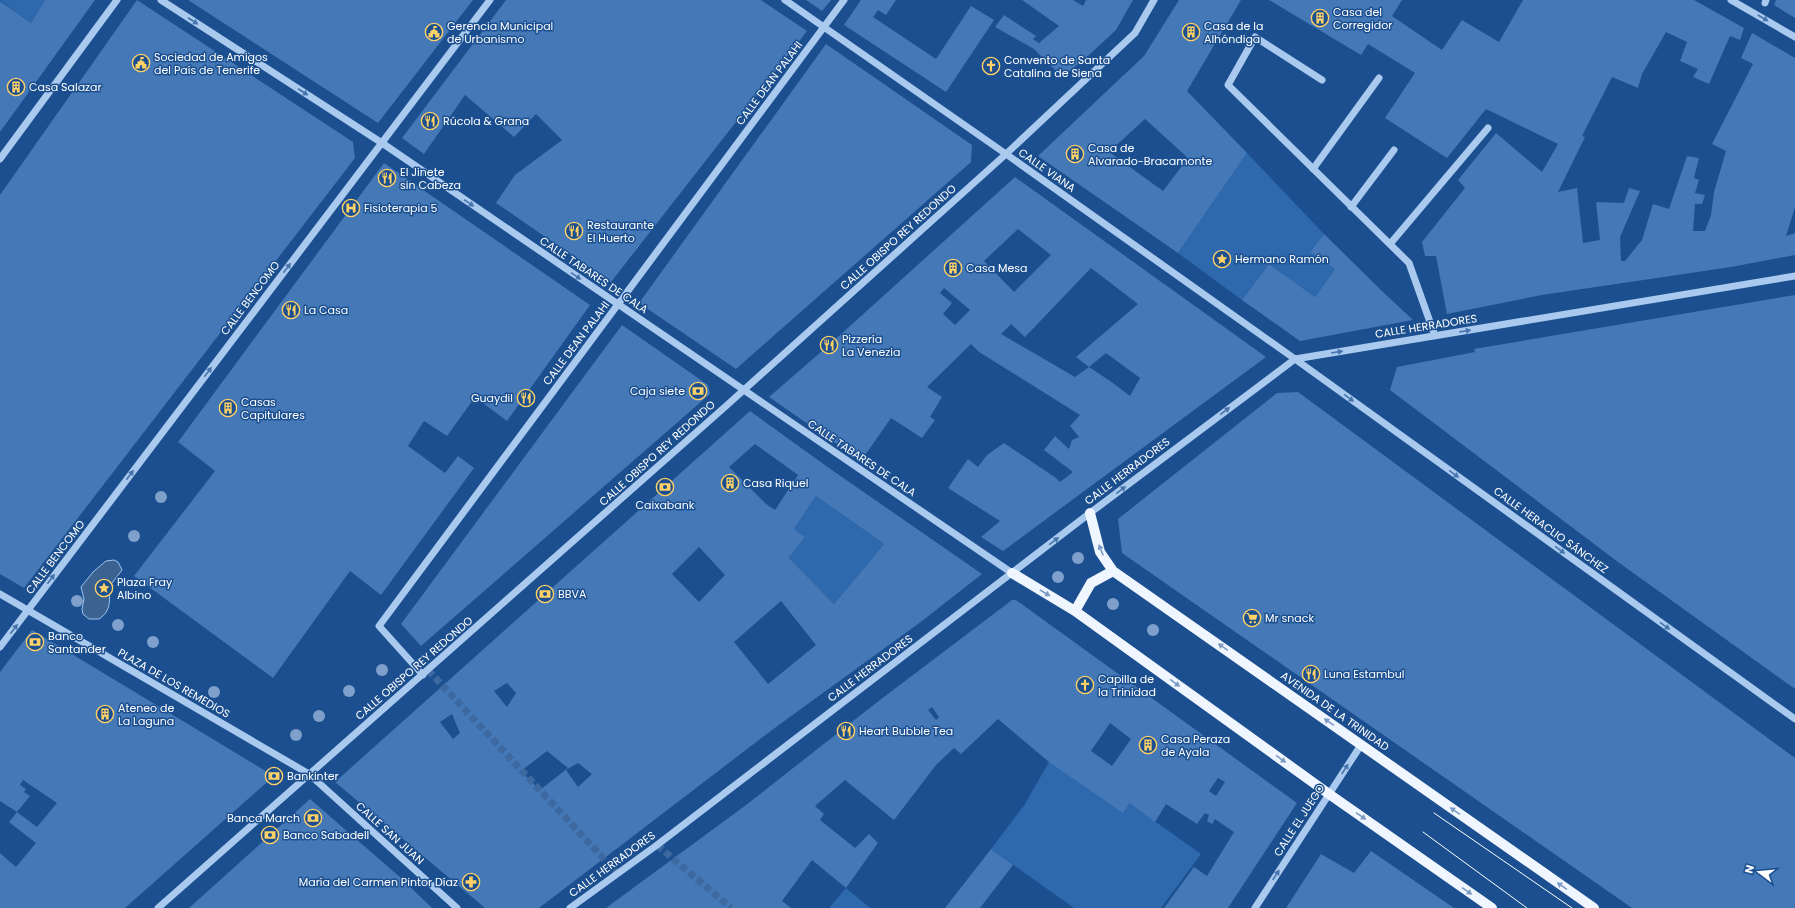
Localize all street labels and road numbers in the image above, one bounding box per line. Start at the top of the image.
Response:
street label: CALLE DEAN PALAHI [732,38,806,128]
street label: CALLE VIANA [1015,144,1079,196]
street label: CALLE OBISPO REY REDONDO [836,180,960,294]
street label: CALLE TABARES DE CALA [537,233,652,318]
street label: CALLE BENCOMO [217,257,283,339]
street label: CALLE DEAN PALAHI [539,298,613,388]
street label: CALLE HERRADORES [1374,310,1478,342]
street label: CALLE OBISPO REY REDONDO [595,396,719,510]
street label: CALLE TABARES DE CALA [805,416,920,501]
street label: CALLE HERRADORES [1081,434,1173,508]
street label: CALLE HERACLIO SÁNCHEZ [1490,483,1612,577]
street label: CALLE BENCOMO [22,516,88,598]
street label: CALLE OBISPO REY REDONDO [352,612,477,724]
street label: CALLE HERRADORES [824,631,916,705]
street label: PLAZA DE LOS REMEDIOS [115,644,233,722]
street label: AVENIDA DE LA TRINIDAD [1277,667,1393,755]
street label: CALLE EL JUEGO [1270,780,1329,859]
street label: CALLE SAN JUAN [352,798,428,868]
street label: CALLE HERRADORES [566,827,658,901]

